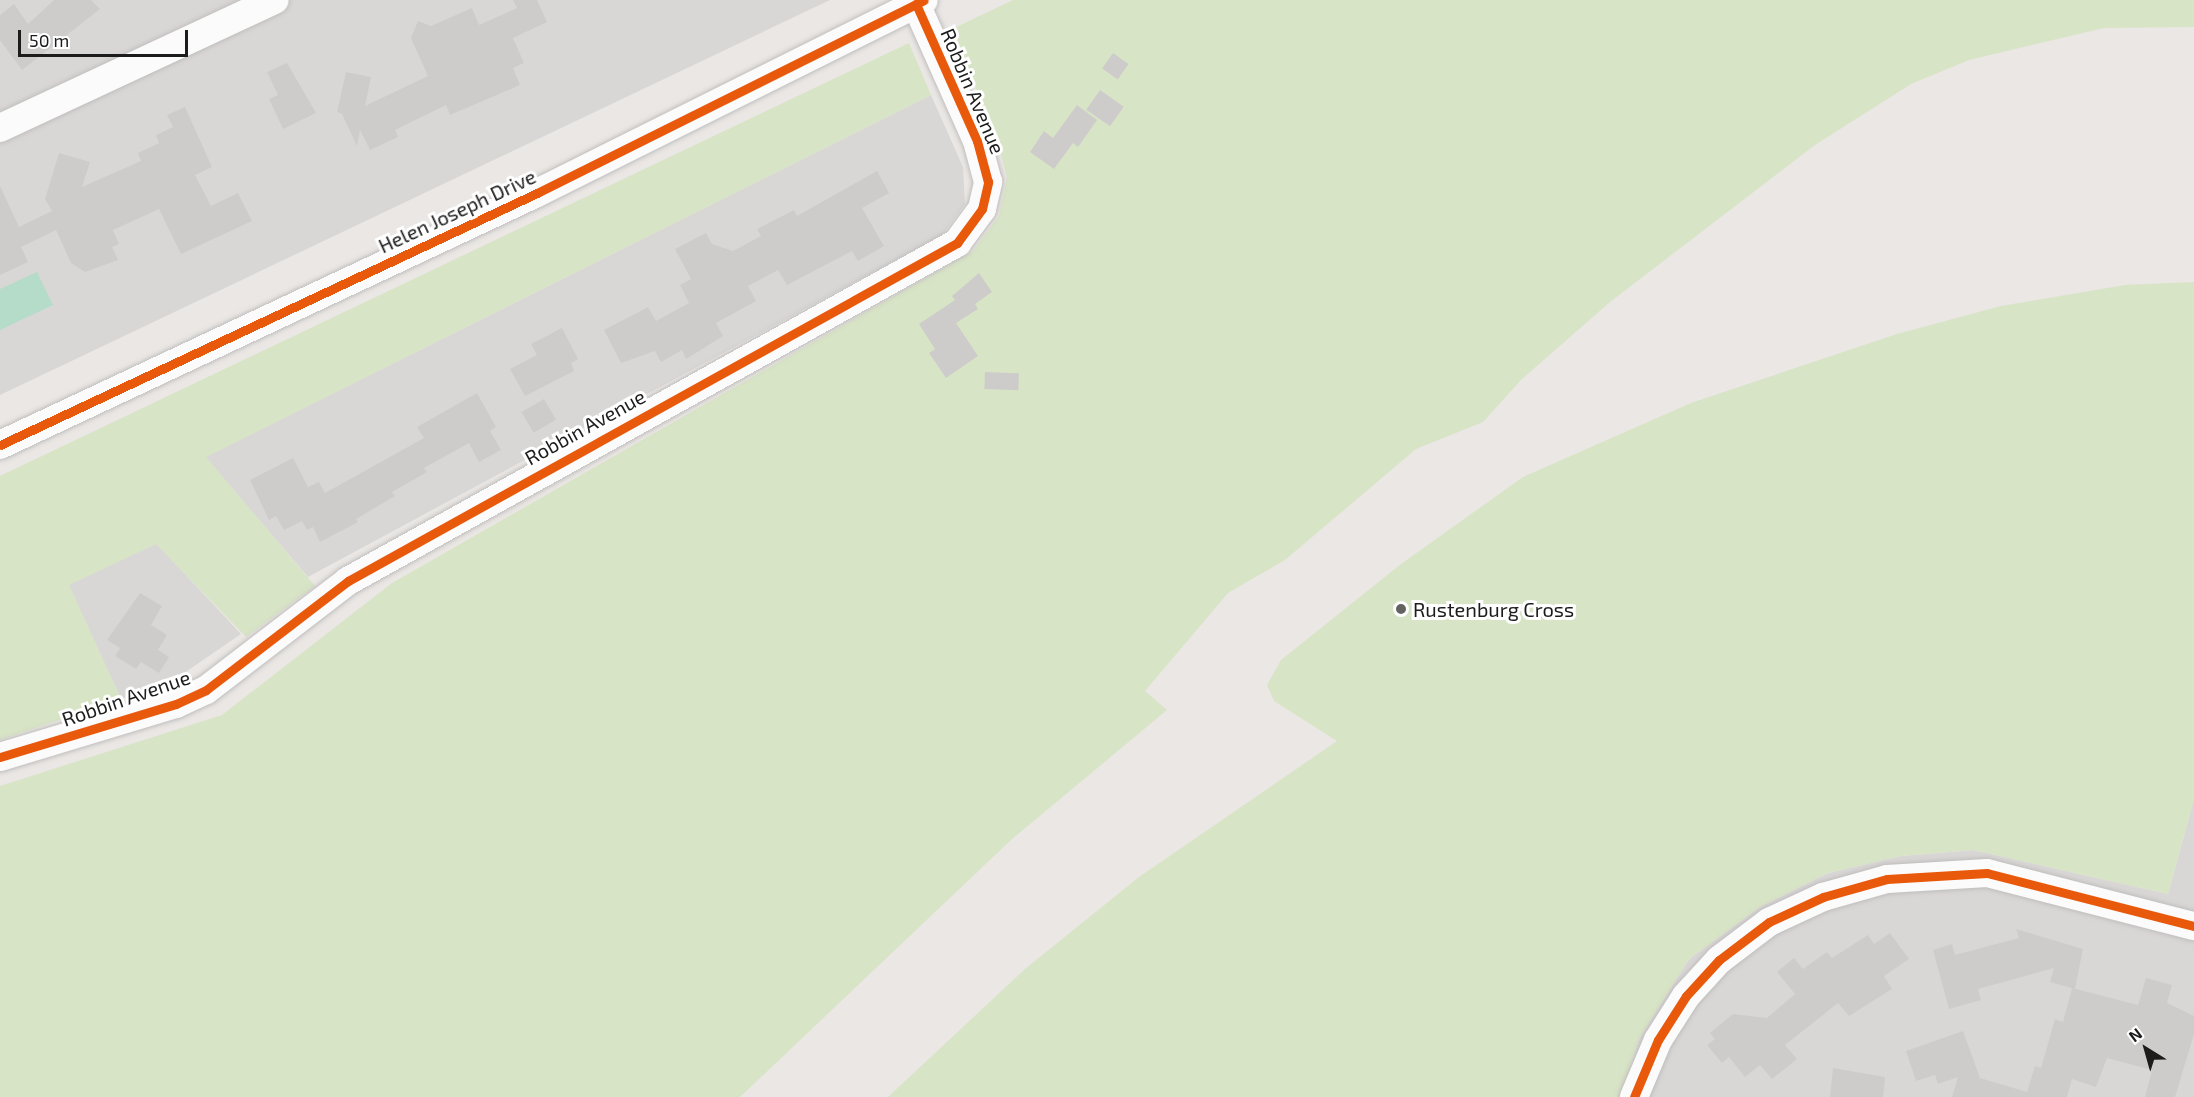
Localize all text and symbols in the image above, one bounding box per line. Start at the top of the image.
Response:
scale bar [21,18,190,56]
street label: Robbin Avenue [936,24,1010,158]
text: 50 m [29,29,69,51]
street label: Helen Joseph Drive [374,164,540,258]
street label: Robbin Avenue [520,384,650,470]
place label: Rustenburg Cross [1413,597,1574,621]
marker: Rustenburg Cross [1394,602,1408,616]
street label: Robbin Avenue [59,665,193,731]
north arrow [2116,1019,2176,1079]
text: N [2125,1023,2145,1045]

